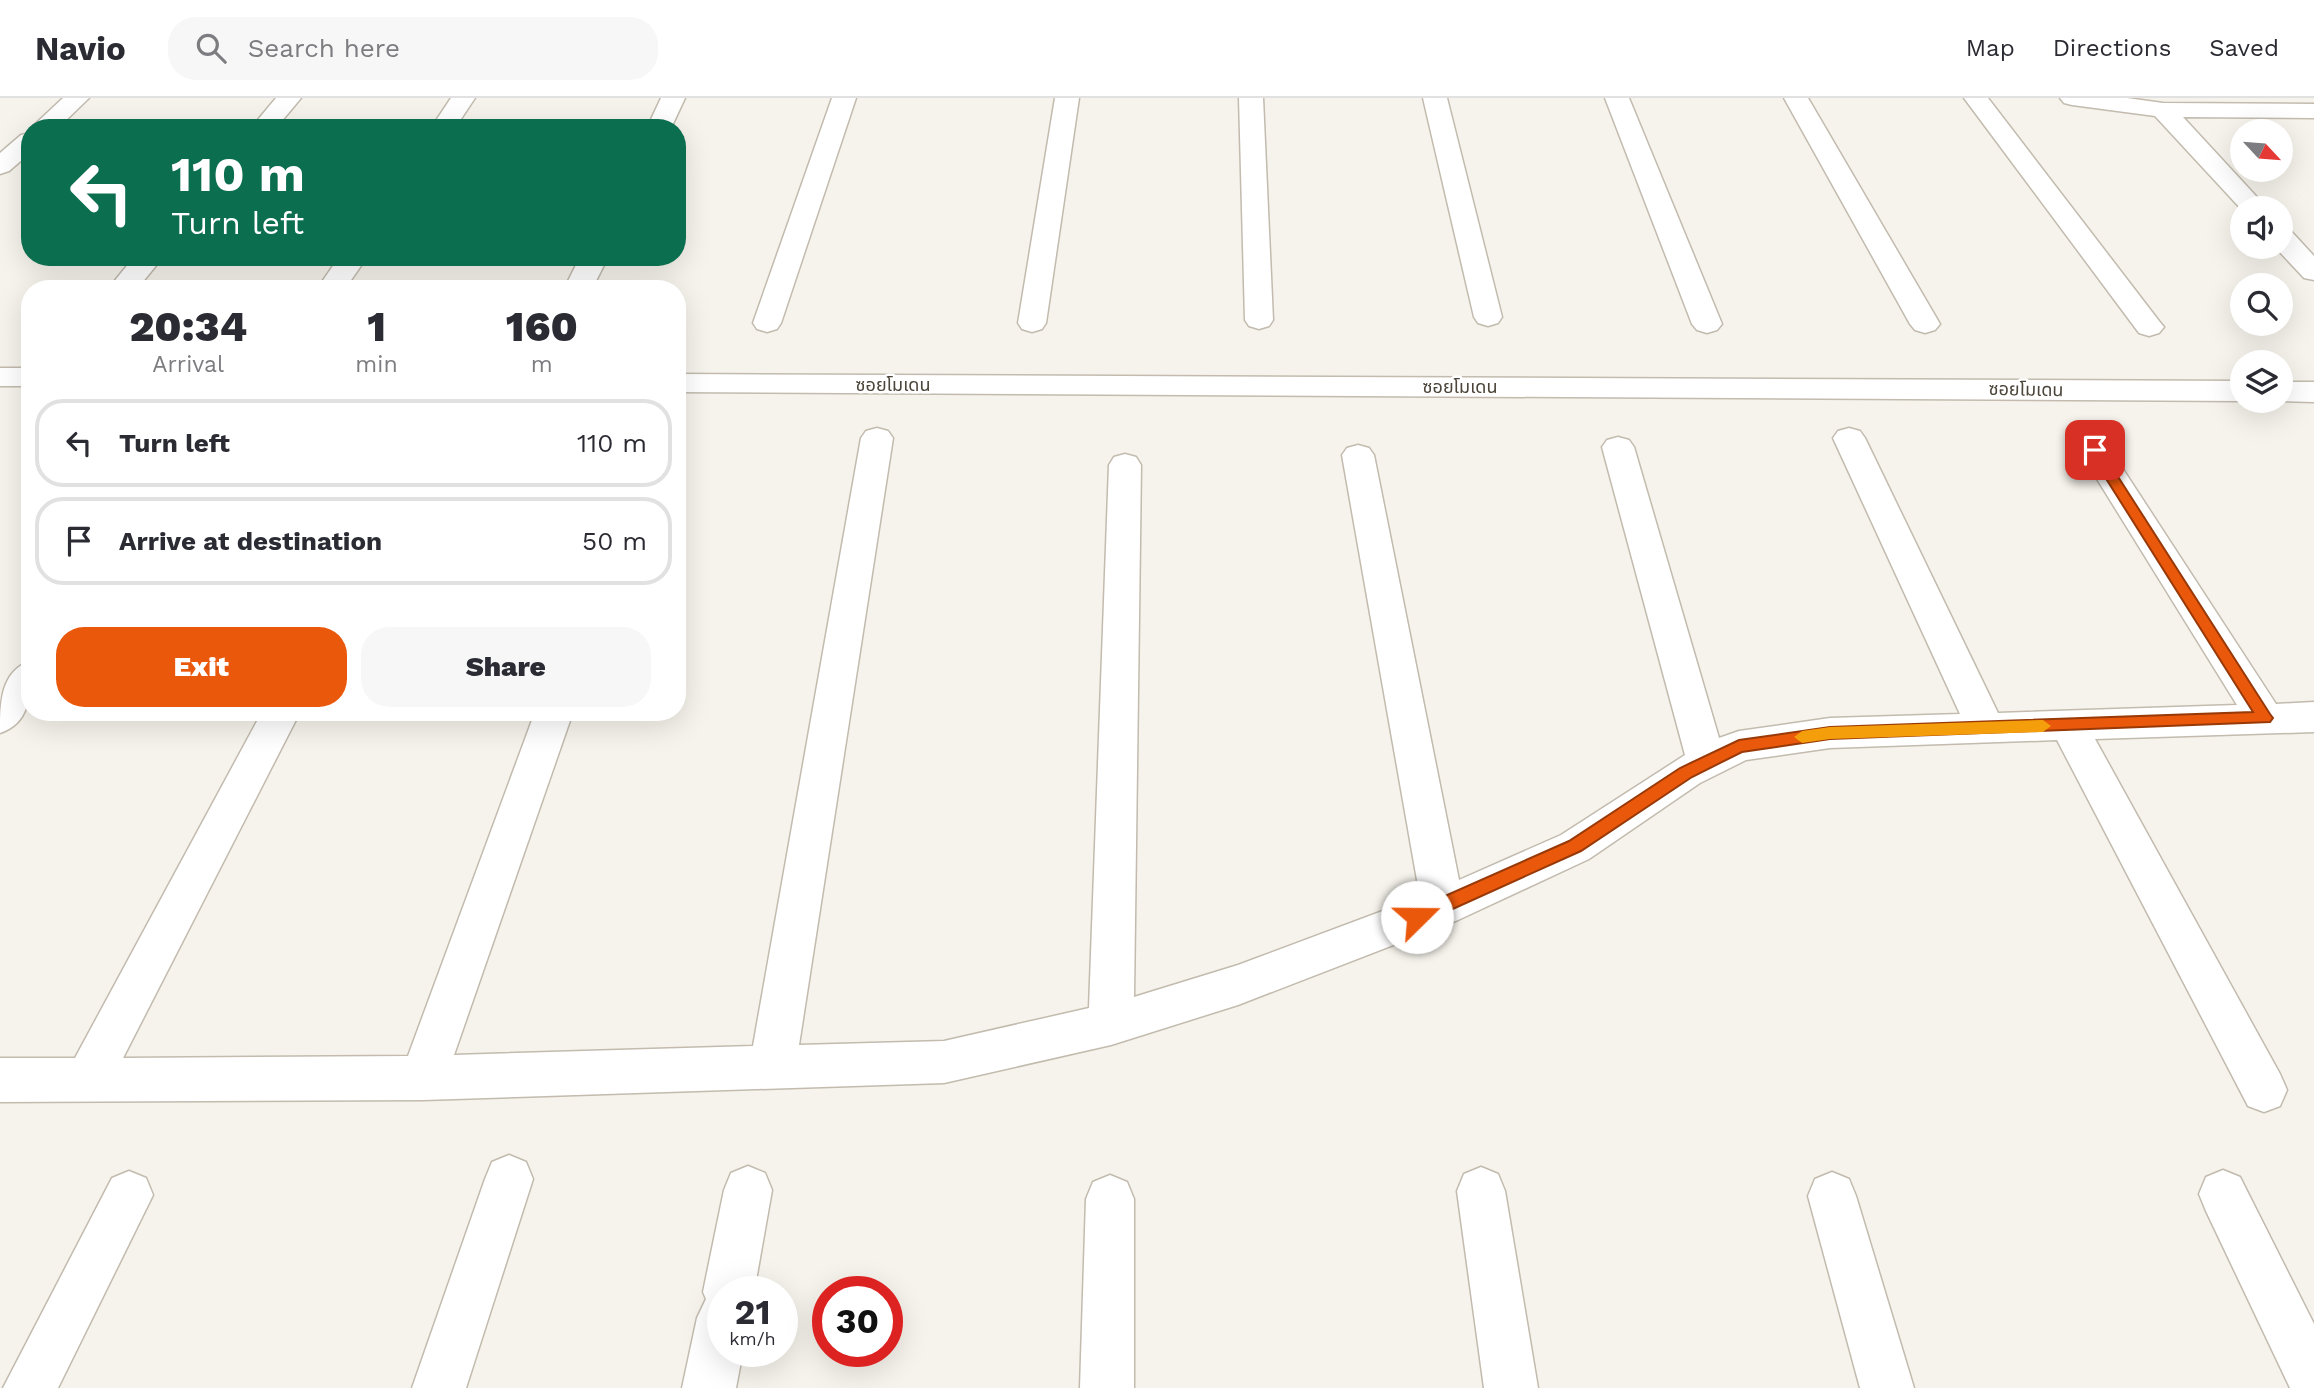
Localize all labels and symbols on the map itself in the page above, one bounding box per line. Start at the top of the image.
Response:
north arrow [2230,119,2292,182]
street label: ซอยโมเดน [856,374,930,395]
street label: ซอยโมเดน [1423,376,1497,397]
street label: ซอยโมเดน [1988,378,2064,400]
pin [2065,420,2125,480]
position arrow [1380,880,1454,954]
speed limit sign: 30 [812,1276,903,1367]

